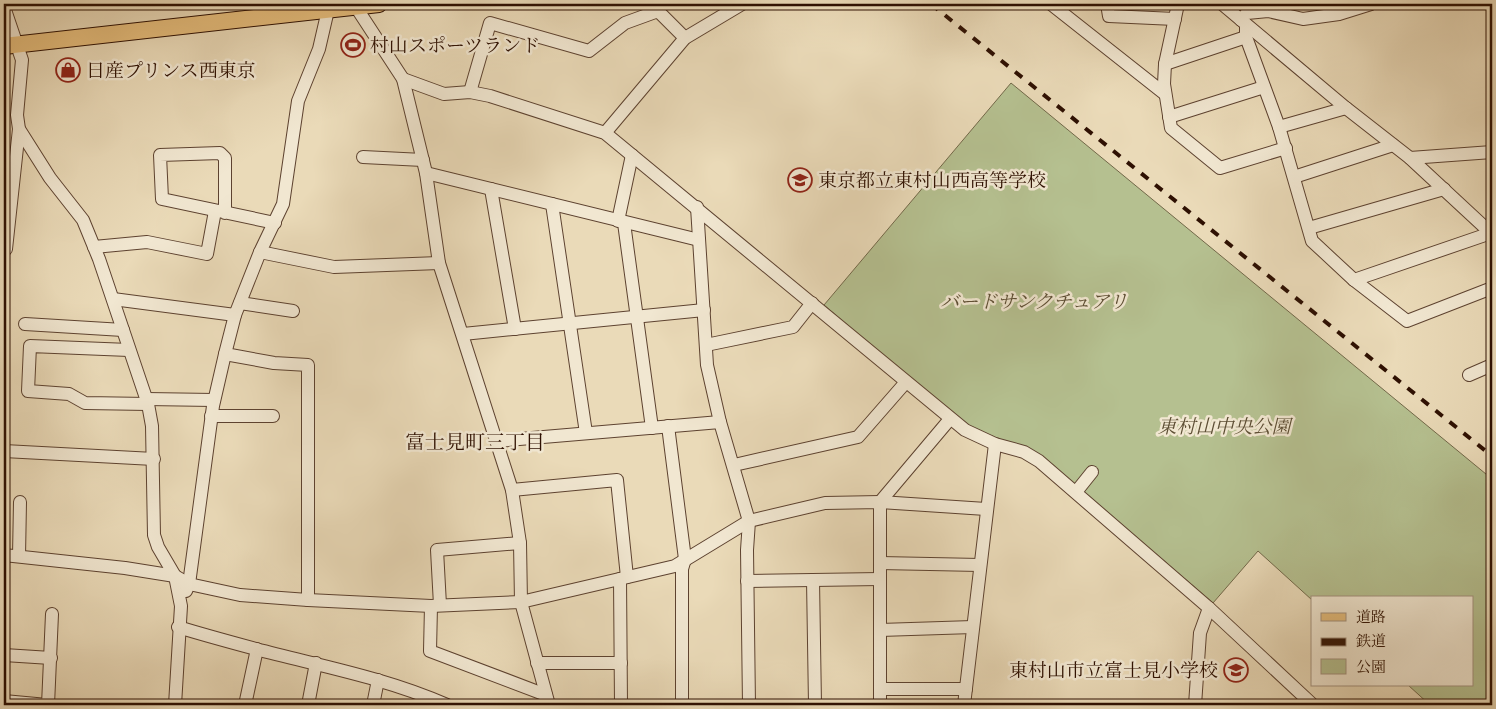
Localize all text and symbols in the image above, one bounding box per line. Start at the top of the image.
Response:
sports icon: 村山スポーツランド [340,32,366,58]
place label: 村山スポーツランド [370,34,540,58]
shop icon: 日産プリンス西東京 [55,57,81,83]
place label: 日産プリンス西東京 [86,59,256,83]
school or university icon: 東京都立東村山西高等学校 [787,167,813,193]
place label: 東京都立東村山西高等学校 [818,169,1046,193]
park label: バードサンクチュアリ [940,290,1128,314]
park label: 東村山中央公園 [1157,415,1293,439]
district label: 富士見町三丁目 [405,430,545,455]
legend [1311,596,1474,686]
text: 道路 [1356,608,1386,627]
text: 鉄道 [1356,632,1386,651]
school or university icon: 東村山市立富士見小学校 [1223,657,1249,683]
text: 公園 [1356,658,1386,677]
place label: 東村山市立富士見小学校 [1009,659,1218,683]

